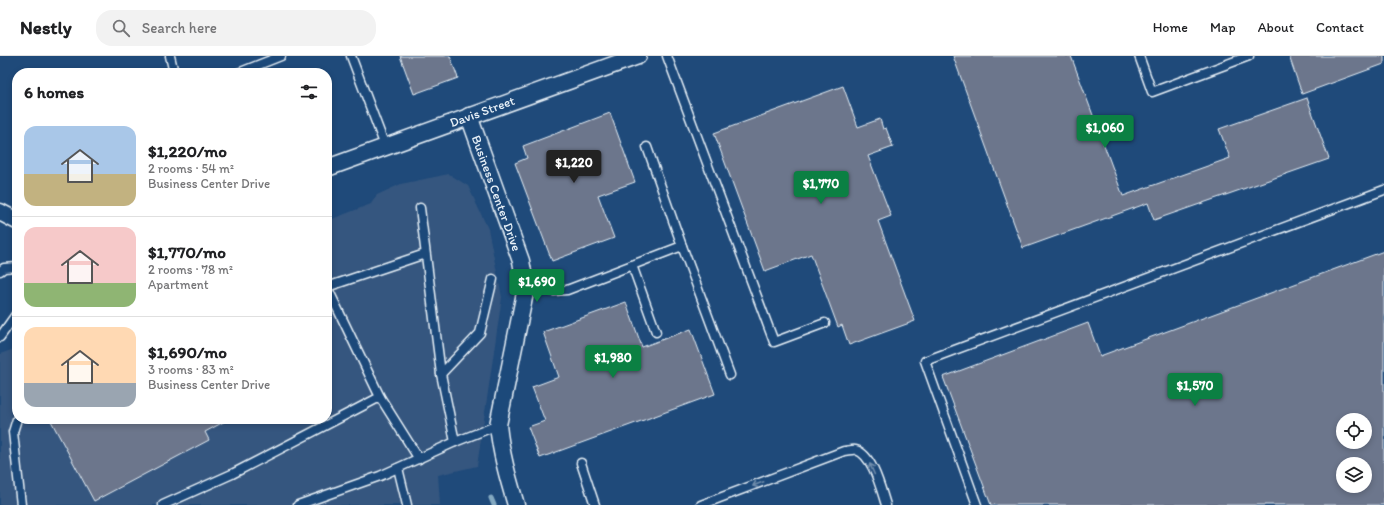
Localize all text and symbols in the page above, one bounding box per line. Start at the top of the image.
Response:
search box [96,10,376,46]
text: Nestly [20,16,72,39]
icon: search [110,17,132,39]
text: Search here [142,19,217,37]
text: Home [1153,19,1188,36]
text: Map [1210,19,1236,36]
text: About [1258,19,1294,36]
text: Contact [1316,19,1364,36]
icon: filters [298,81,320,103]
text: 6 homes [24,82,84,102]
street label: Davis Street [448,93,517,130]
pin: $1,060 [1072,115,1138,149]
text: $1,060 [1086,120,1124,135]
street label: Business Center Drive [469,133,524,253]
text: $1,220/mo [148,141,227,161]
icon: home [56,142,104,190]
pin: $1,220 [541,150,607,184]
text: $1,220 [555,155,593,170]
text: 2 rooms · 54 m² [148,161,234,176]
pin: $1,770 [788,171,854,205]
text: Business Center Drive [148,176,270,191]
text: $1,770 [803,176,839,191]
text: $1,770/mo [148,242,226,262]
icon: home [56,243,104,291]
text: 2 rooms · 78 m² [148,262,233,277]
pin: $1,690 [504,269,570,303]
text: $1,690 [518,274,556,289]
text: Apartment [148,277,209,292]
text: $1,690/mo [148,342,227,362]
icon: home [56,343,104,391]
pin: $1,980 [580,345,646,379]
text: $1,980 [594,350,632,365]
text: 3 rooms · 83 m² [148,362,234,377]
pin: $1,570 [1162,373,1228,407]
text: Business Center Drive [148,377,270,392]
text: $1,570 [1177,378,1214,393]
map controls [1336,413,1372,493]
button: locate [1336,413,1372,449]
button: layers [1336,457,1372,493]
one-way arrow [868,463,876,475]
one-way arrow [752,480,764,488]

